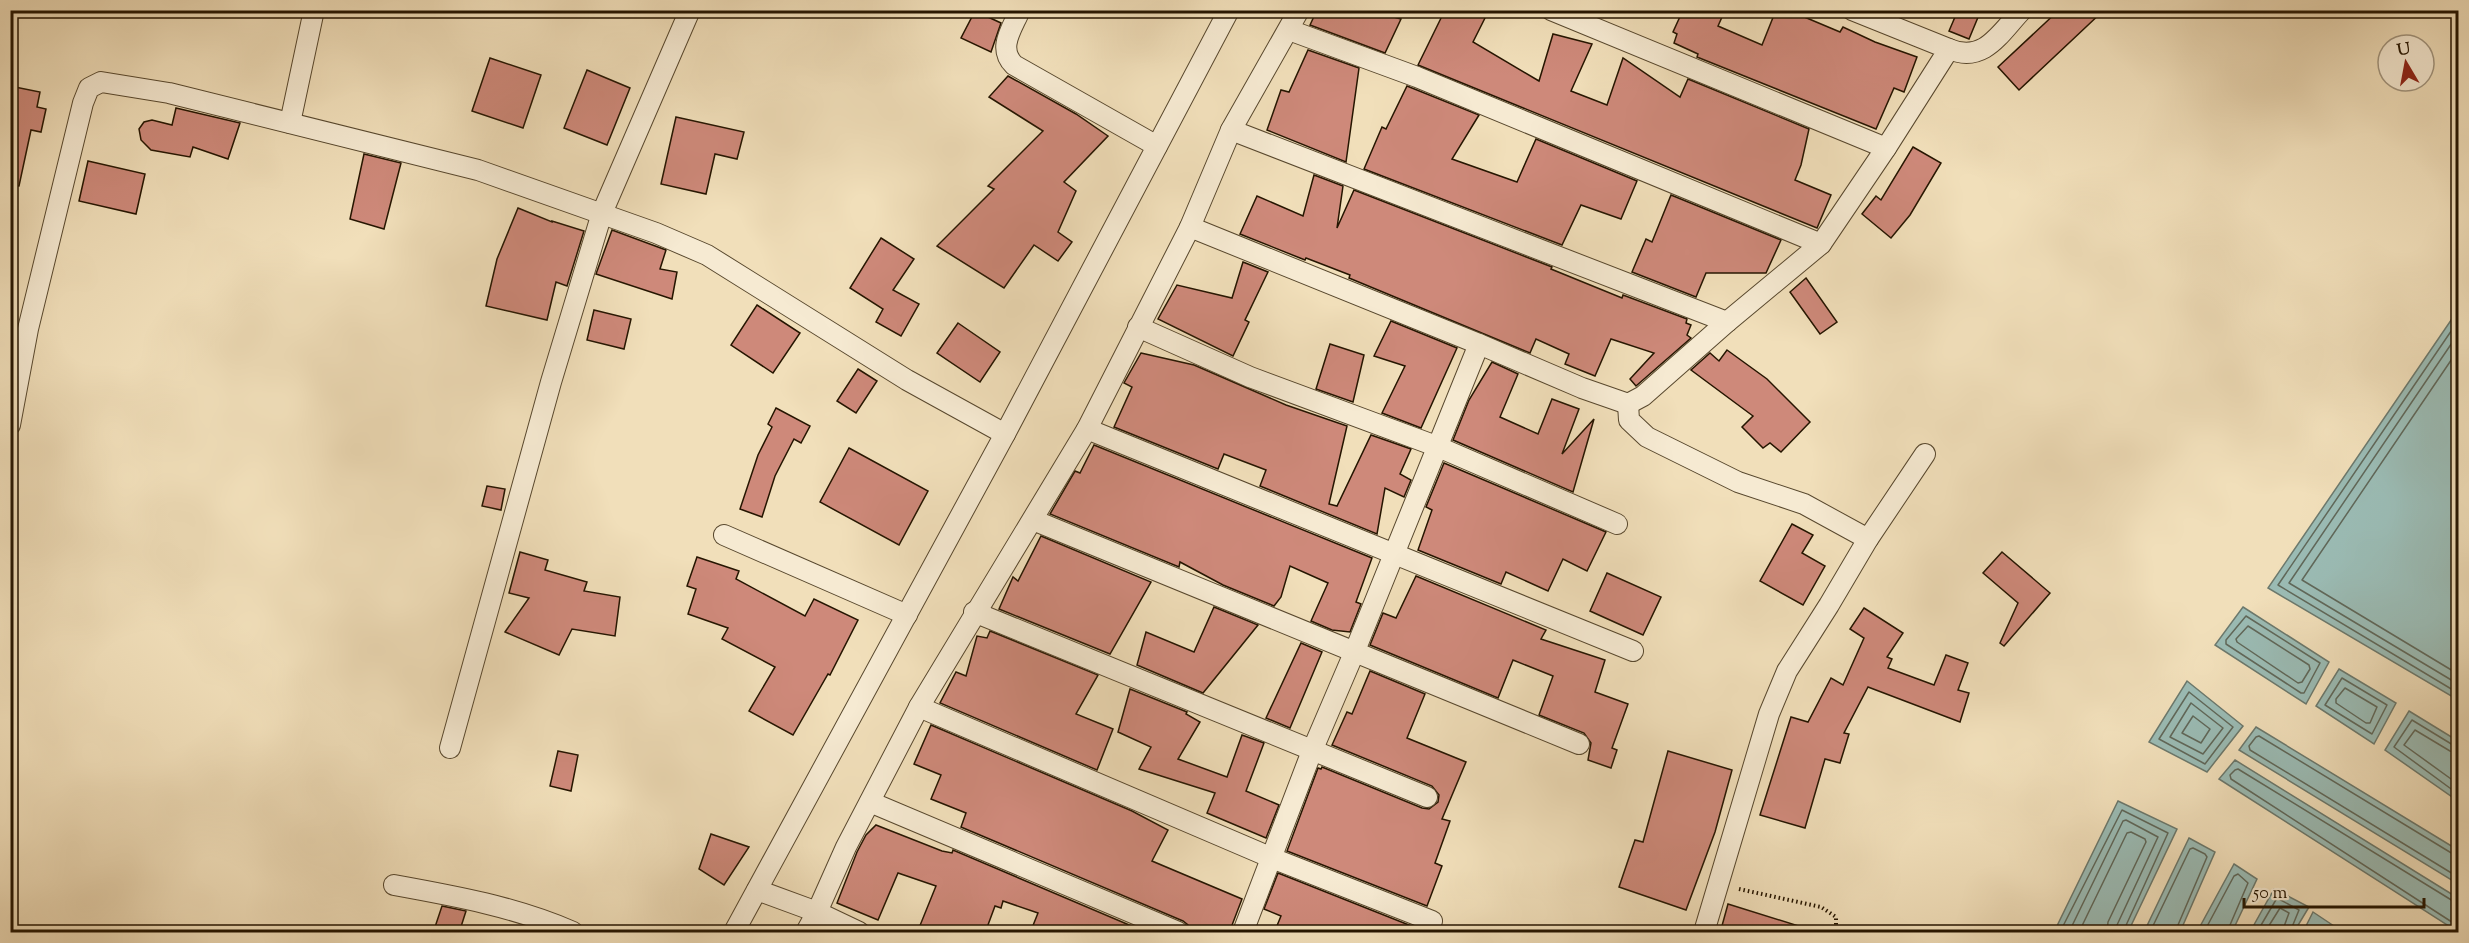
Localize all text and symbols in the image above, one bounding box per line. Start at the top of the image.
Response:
north arrow [2376,33,2436,93]
text: U [2395,38,2413,63]
scale bar [2244,871,2424,909]
text: 50 m [2252,881,2288,907]

